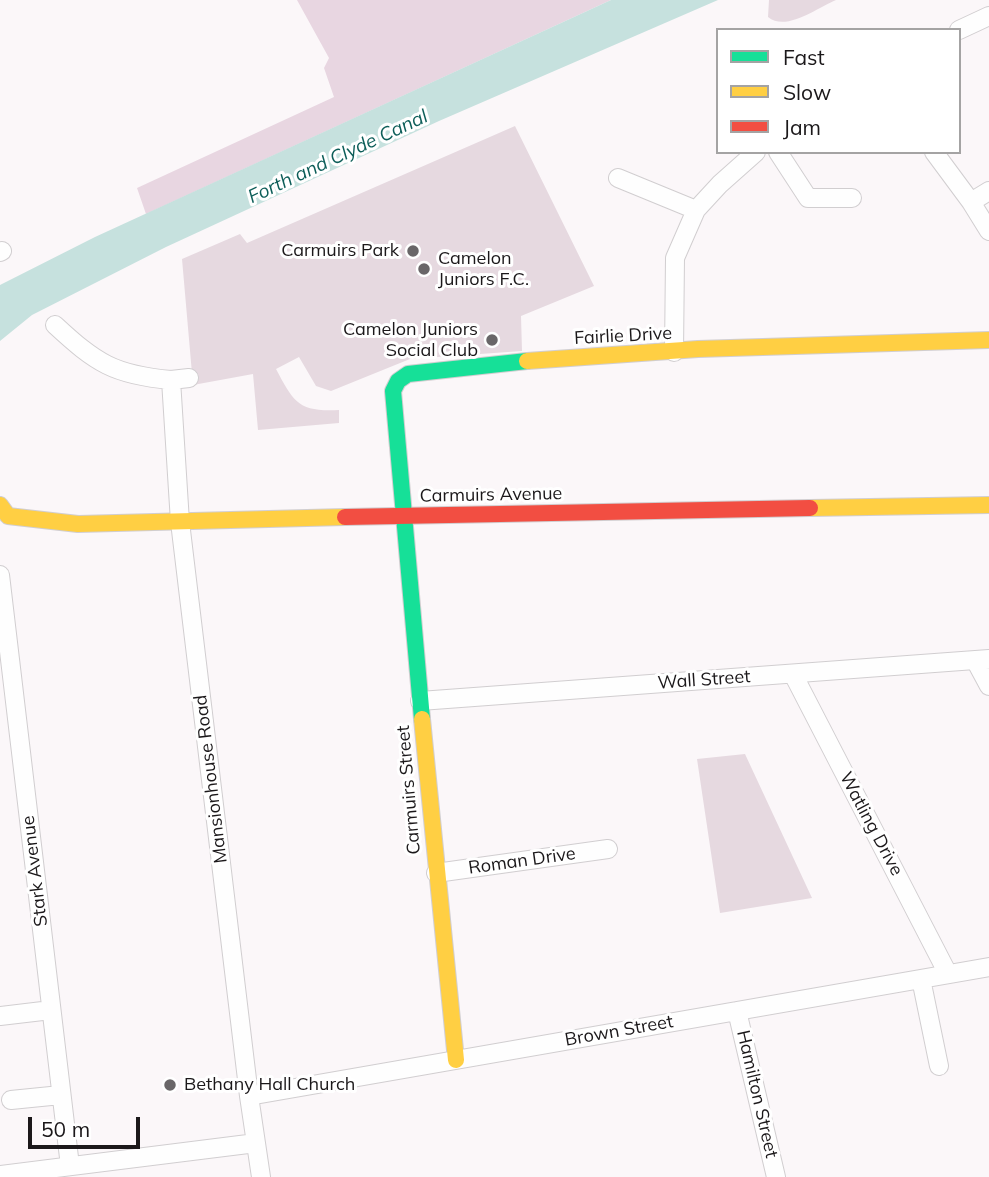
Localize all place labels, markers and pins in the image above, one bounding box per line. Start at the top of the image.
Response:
place label: Carmuirs Park [281,240,399,262]
marker: Carmuirs Park [405,243,421,259]
place label: Camelon Juniors F.C. [438,248,529,290]
marker: Camelon Juniors F.C. [416,261,432,277]
place label: Camelon Juniors Social Club [343,319,478,362]
marker: Camelon Juniors Social Club [484,332,500,348]
place label: Bethany Hall Church [184,1074,355,1096]
marker: Bethany Hall Church [162,1077,178,1093]

